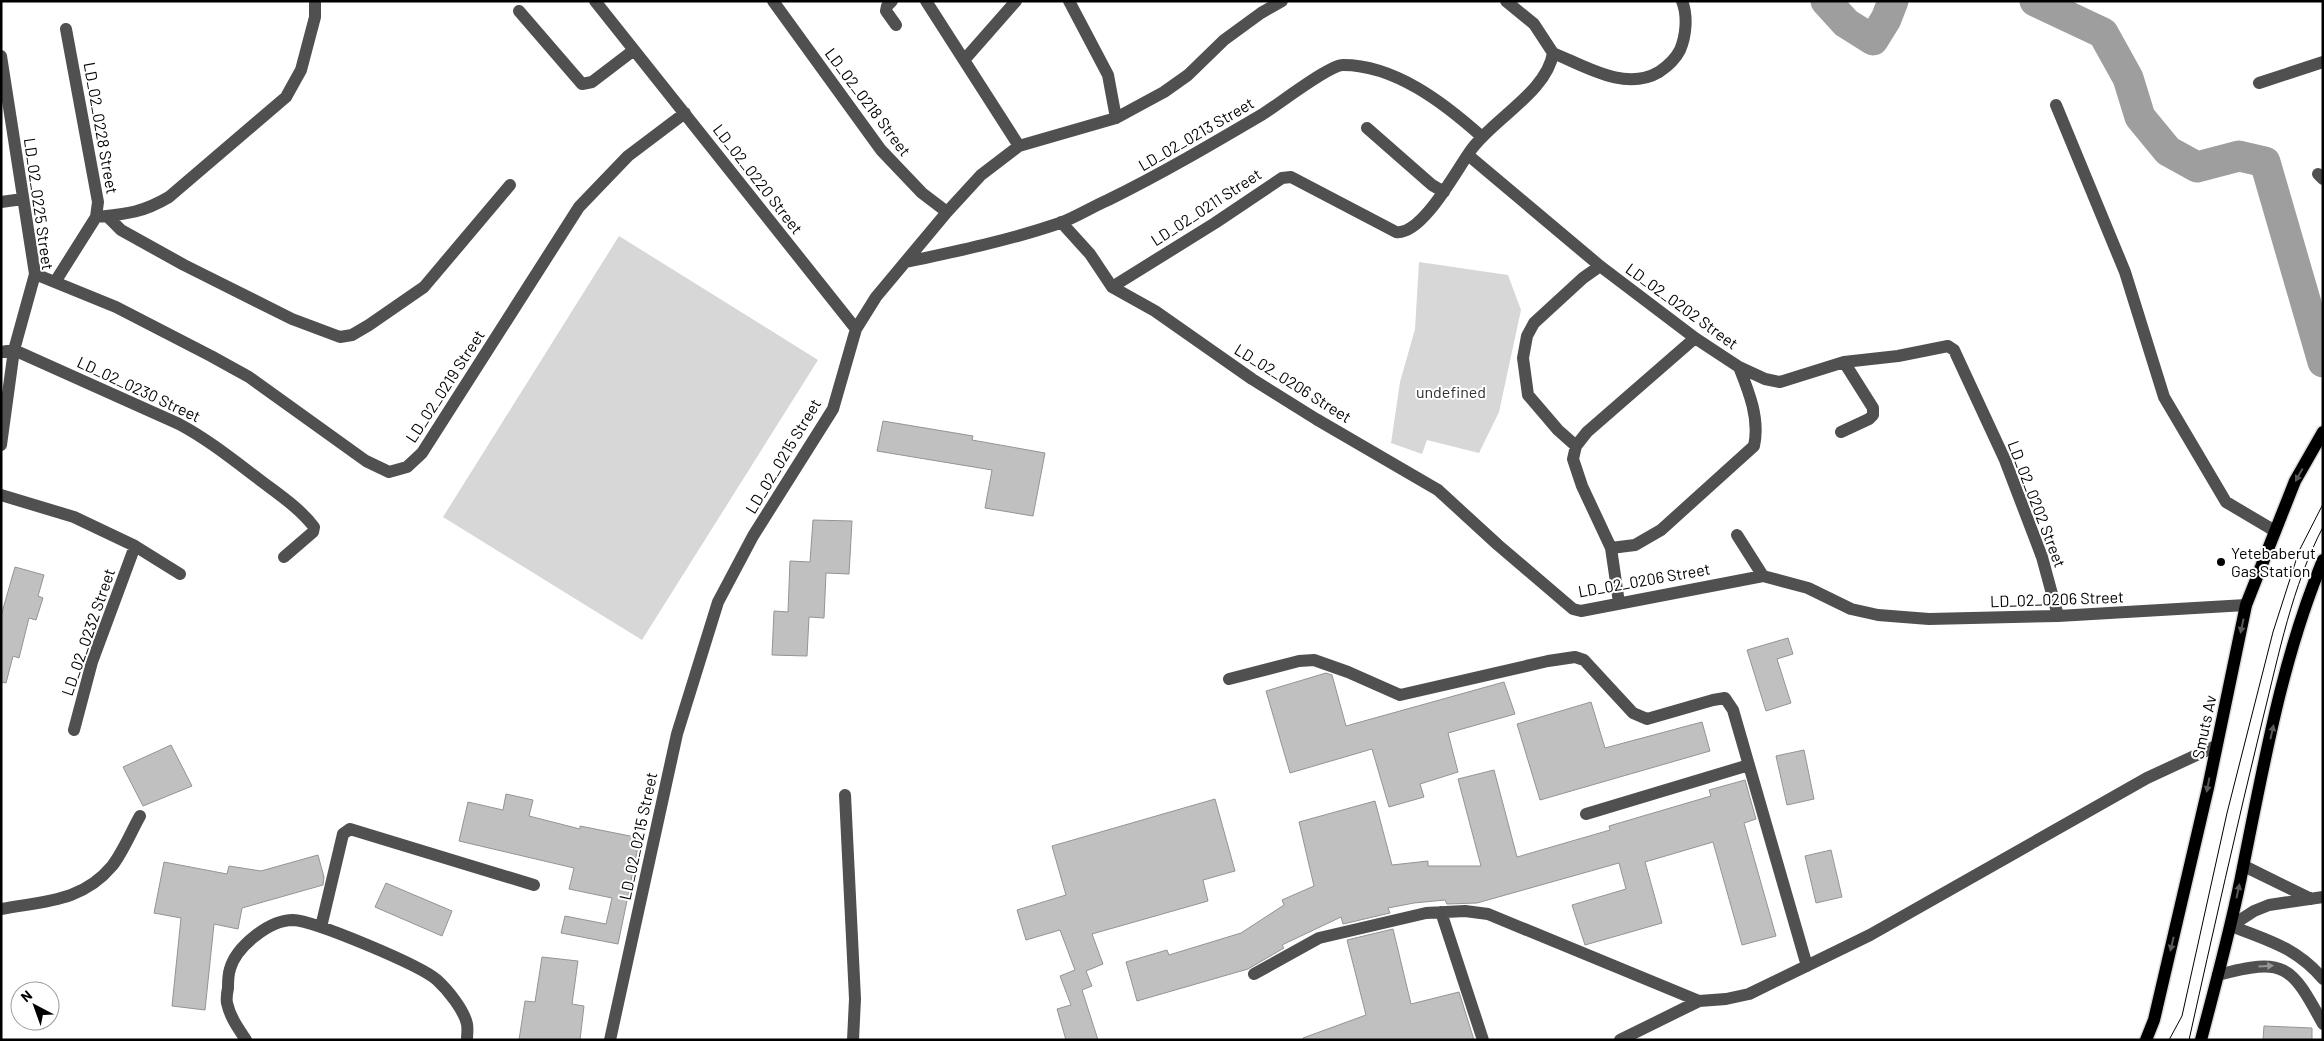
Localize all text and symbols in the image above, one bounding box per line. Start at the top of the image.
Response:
street label: LD_02_0218 Street [822,44,915,159]
street label: LD_02_0228 Street [81,61,122,195]
street label: LD_02_0213 Street [1135,93,1257,174]
street label: LD_02_0220 Street [710,120,807,237]
street label: LD_02_0225 Street [21,137,58,271]
street label: LD_02_0211 Street [1147,164,1264,249]
street label: LD_02_0202 Street [1622,258,1742,353]
street label: LD_02_0219 Street [401,326,488,446]
street label: LD_02_0206 Street [1231,339,1355,426]
street label: LD_02_0230 Street [75,352,204,425]
park label: undefined [1416,382,1486,401]
street label: LD_02_0215 Street [741,395,824,516]
street label: LD_02_0202 Street [2005,438,2070,570]
one-way arrow [2294,468,2303,481]
place label: Yetebaberut Gas Station [2231,543,2316,580]
marker: Yetebaberut Gas Station [2215,556,2227,568]
street label: LD_02_0206 Street [1576,559,1711,600]
street label: LD_02_0232 Street [57,566,118,698]
street label: LD_02_0206 Street [1990,587,2124,610]
one-way arrow [2237,619,2245,635]
street label: Smuts Av [2187,693,2220,761]
one-way arrow [2268,724,2276,739]
street label: LD_02_0215 Street [615,770,660,902]
one-way arrow [2204,778,2212,794]
one-way arrow [2235,882,2243,898]
one-way arrow [2168,936,2176,951]
one-way arrow [2258,962,2274,970]
north arrow [10,981,60,1031]
text: N [17,986,35,1005]

